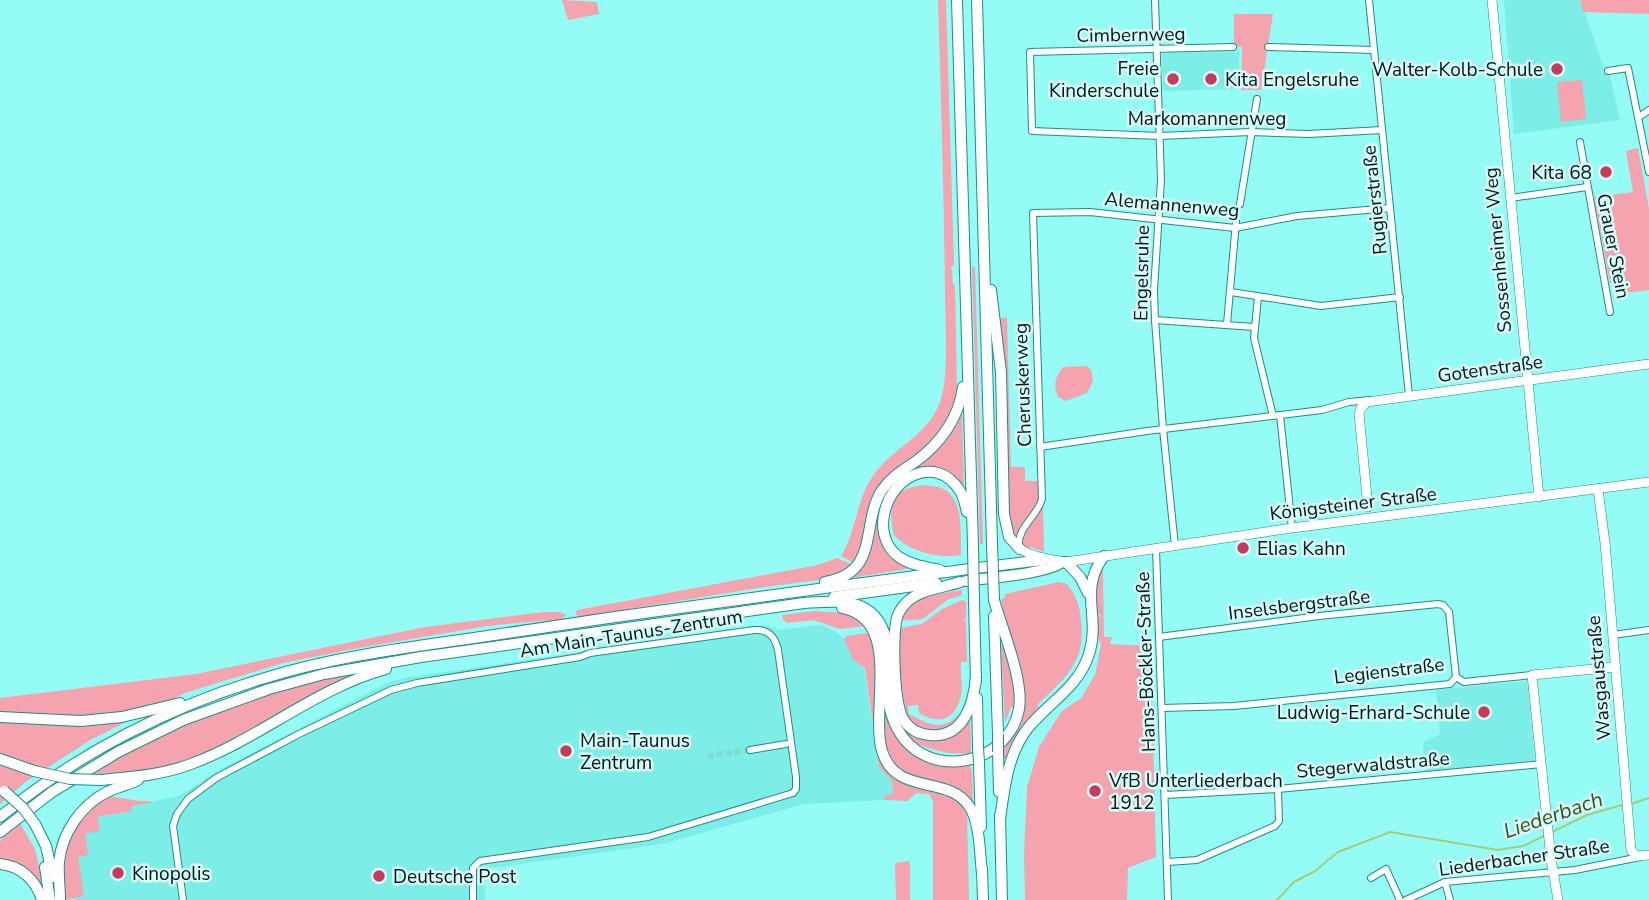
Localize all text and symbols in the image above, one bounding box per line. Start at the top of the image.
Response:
street label: Cimbernweg [1076,21,1186,49]
place label: Freie Kinderschule [1049,56,1159,104]
place label: Walter-Kolb-Schule [1372,57,1543,83]
marker: Walter-Kolb-Schule [1549,61,1565,77]
place label: Kita Engelsruhe [1225,67,1359,93]
marker: Freie Kinderschule [1165,71,1181,87]
marker: Kita Engelsruhe [1203,71,1219,87]
street label: Markomannenweg [1128,106,1286,132]
street label: Rugierstraße [1356,144,1394,256]
place label: Kita 68 [1531,160,1592,186]
marker: Kita 68 [1598,164,1614,180]
street label: Sossenheimer Weg [1478,166,1518,334]
street label: Alemannenweg [1103,186,1240,224]
street label: Grauer Stein [1590,191,1636,301]
street label: Engelsruhe [1128,225,1156,321]
street label: Cheruskerweg [1008,322,1038,447]
street label: Gotenstraße [1436,349,1544,389]
street label: Königsteiner Straße [1268,481,1438,527]
place label: Elias Kahn [1257,536,1346,562]
marker: Elias Kahn [1235,540,1251,556]
street label: Hans-Böckler-Straße [1130,571,1162,753]
street label: Inselsbergstraße [1227,583,1372,627]
street label: Am Main-Taunus-Zentrum [518,604,744,664]
street label: Wasgaustraße [1581,614,1617,741]
street label: Legienstraße [1332,651,1446,691]
place label: Ludwig-Erhard-Schule [1277,700,1470,726]
marker: Ludwig-Erhard-Schule [1476,704,1492,720]
place label: Main-Taunus Zentrum [580,728,690,776]
marker: Main-Taunus Zentrum [558,743,574,759]
street label: Stegerwaldstraße [1295,745,1451,785]
place label: VfB Unterliederbach 1912 [1108,768,1283,816]
marker: VfB Unterliederbach 1912 [1087,783,1103,799]
water label: Liederbach [1500,785,1606,845]
street label: Liederbacher Straße [1437,833,1611,883]
place label: Kinopolis [132,861,210,887]
place label: Deutsche Post [393,864,516,890]
marker: Kinopolis [110,865,126,881]
marker: Deutsche Post [371,868,387,884]

